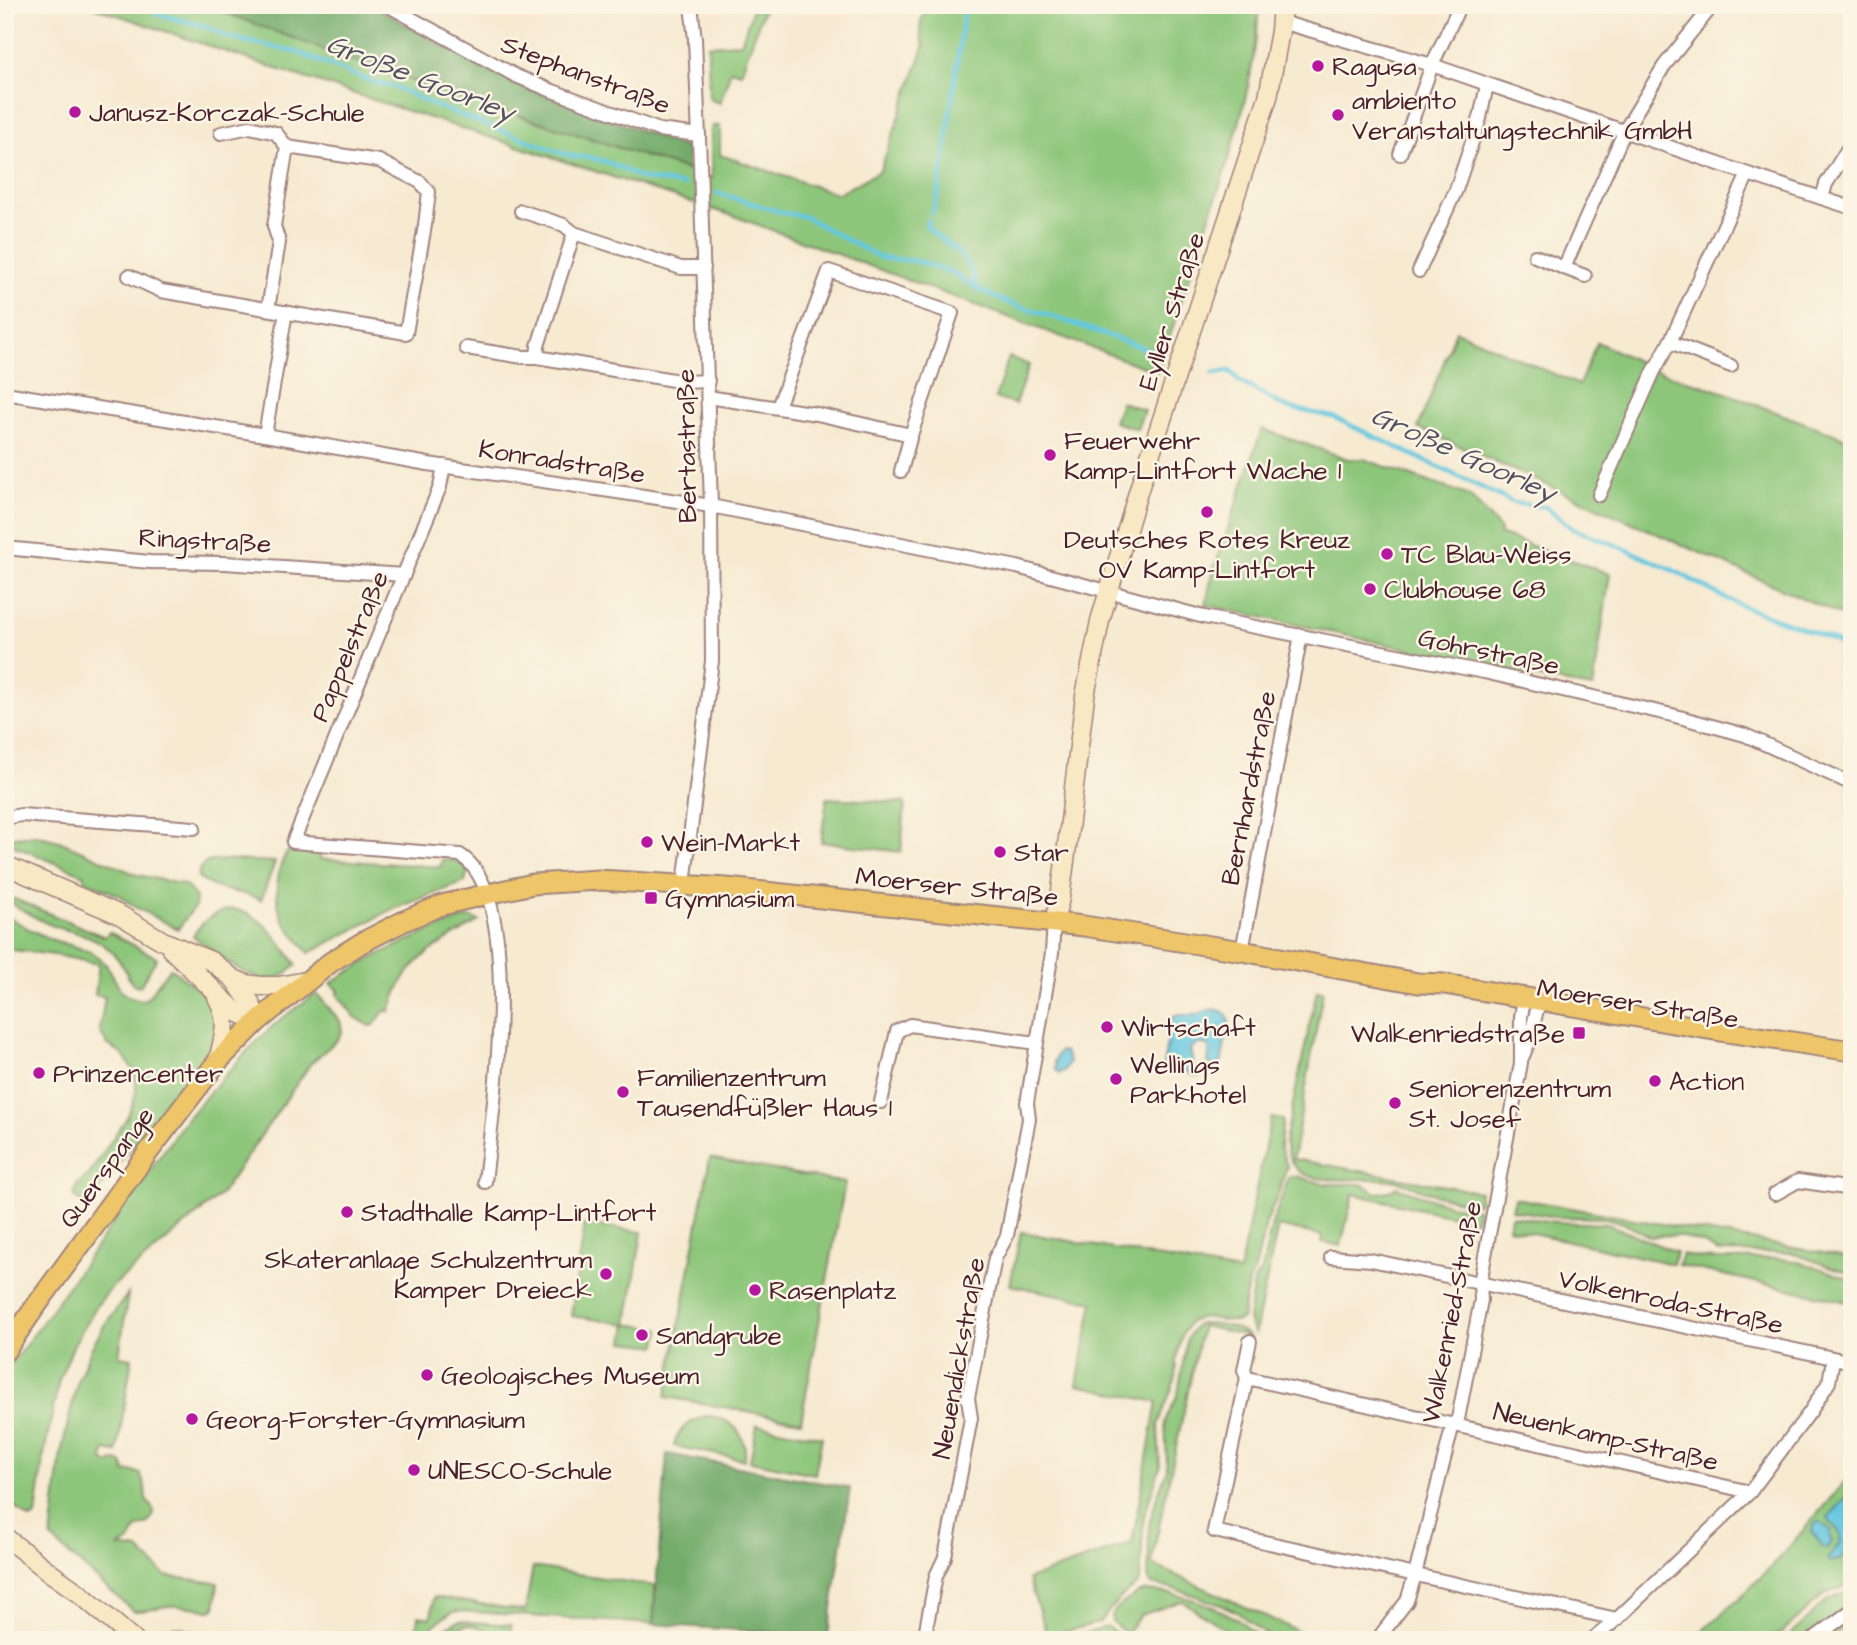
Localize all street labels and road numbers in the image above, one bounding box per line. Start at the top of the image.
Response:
street label: Stephanstraße [496,26,675,124]
street label: Eyller Straße [1129,228,1216,395]
street label: Bertastraße [668,369,706,523]
street label: Konradstraße [476,431,648,493]
street label: Ringstraße [138,520,272,564]
street label: Pappelstraße [302,565,398,727]
street label: Gohrstraße [1415,619,1563,685]
street label: Bernhardstraße [1212,688,1285,888]
street label: Moerser Straße [854,858,1060,916]
street label: Moerser Straße [1534,970,1741,1038]
street label: Querspange [51,1100,165,1237]
street label: Walkenried-Straße [1413,1198,1491,1427]
street label: Neuendickstraße [924,1255,994,1462]
street label: Volkenroda-Straße [1555,1261,1787,1343]
street label: Neuenkamp-Straße [1490,1394,1722,1480]

